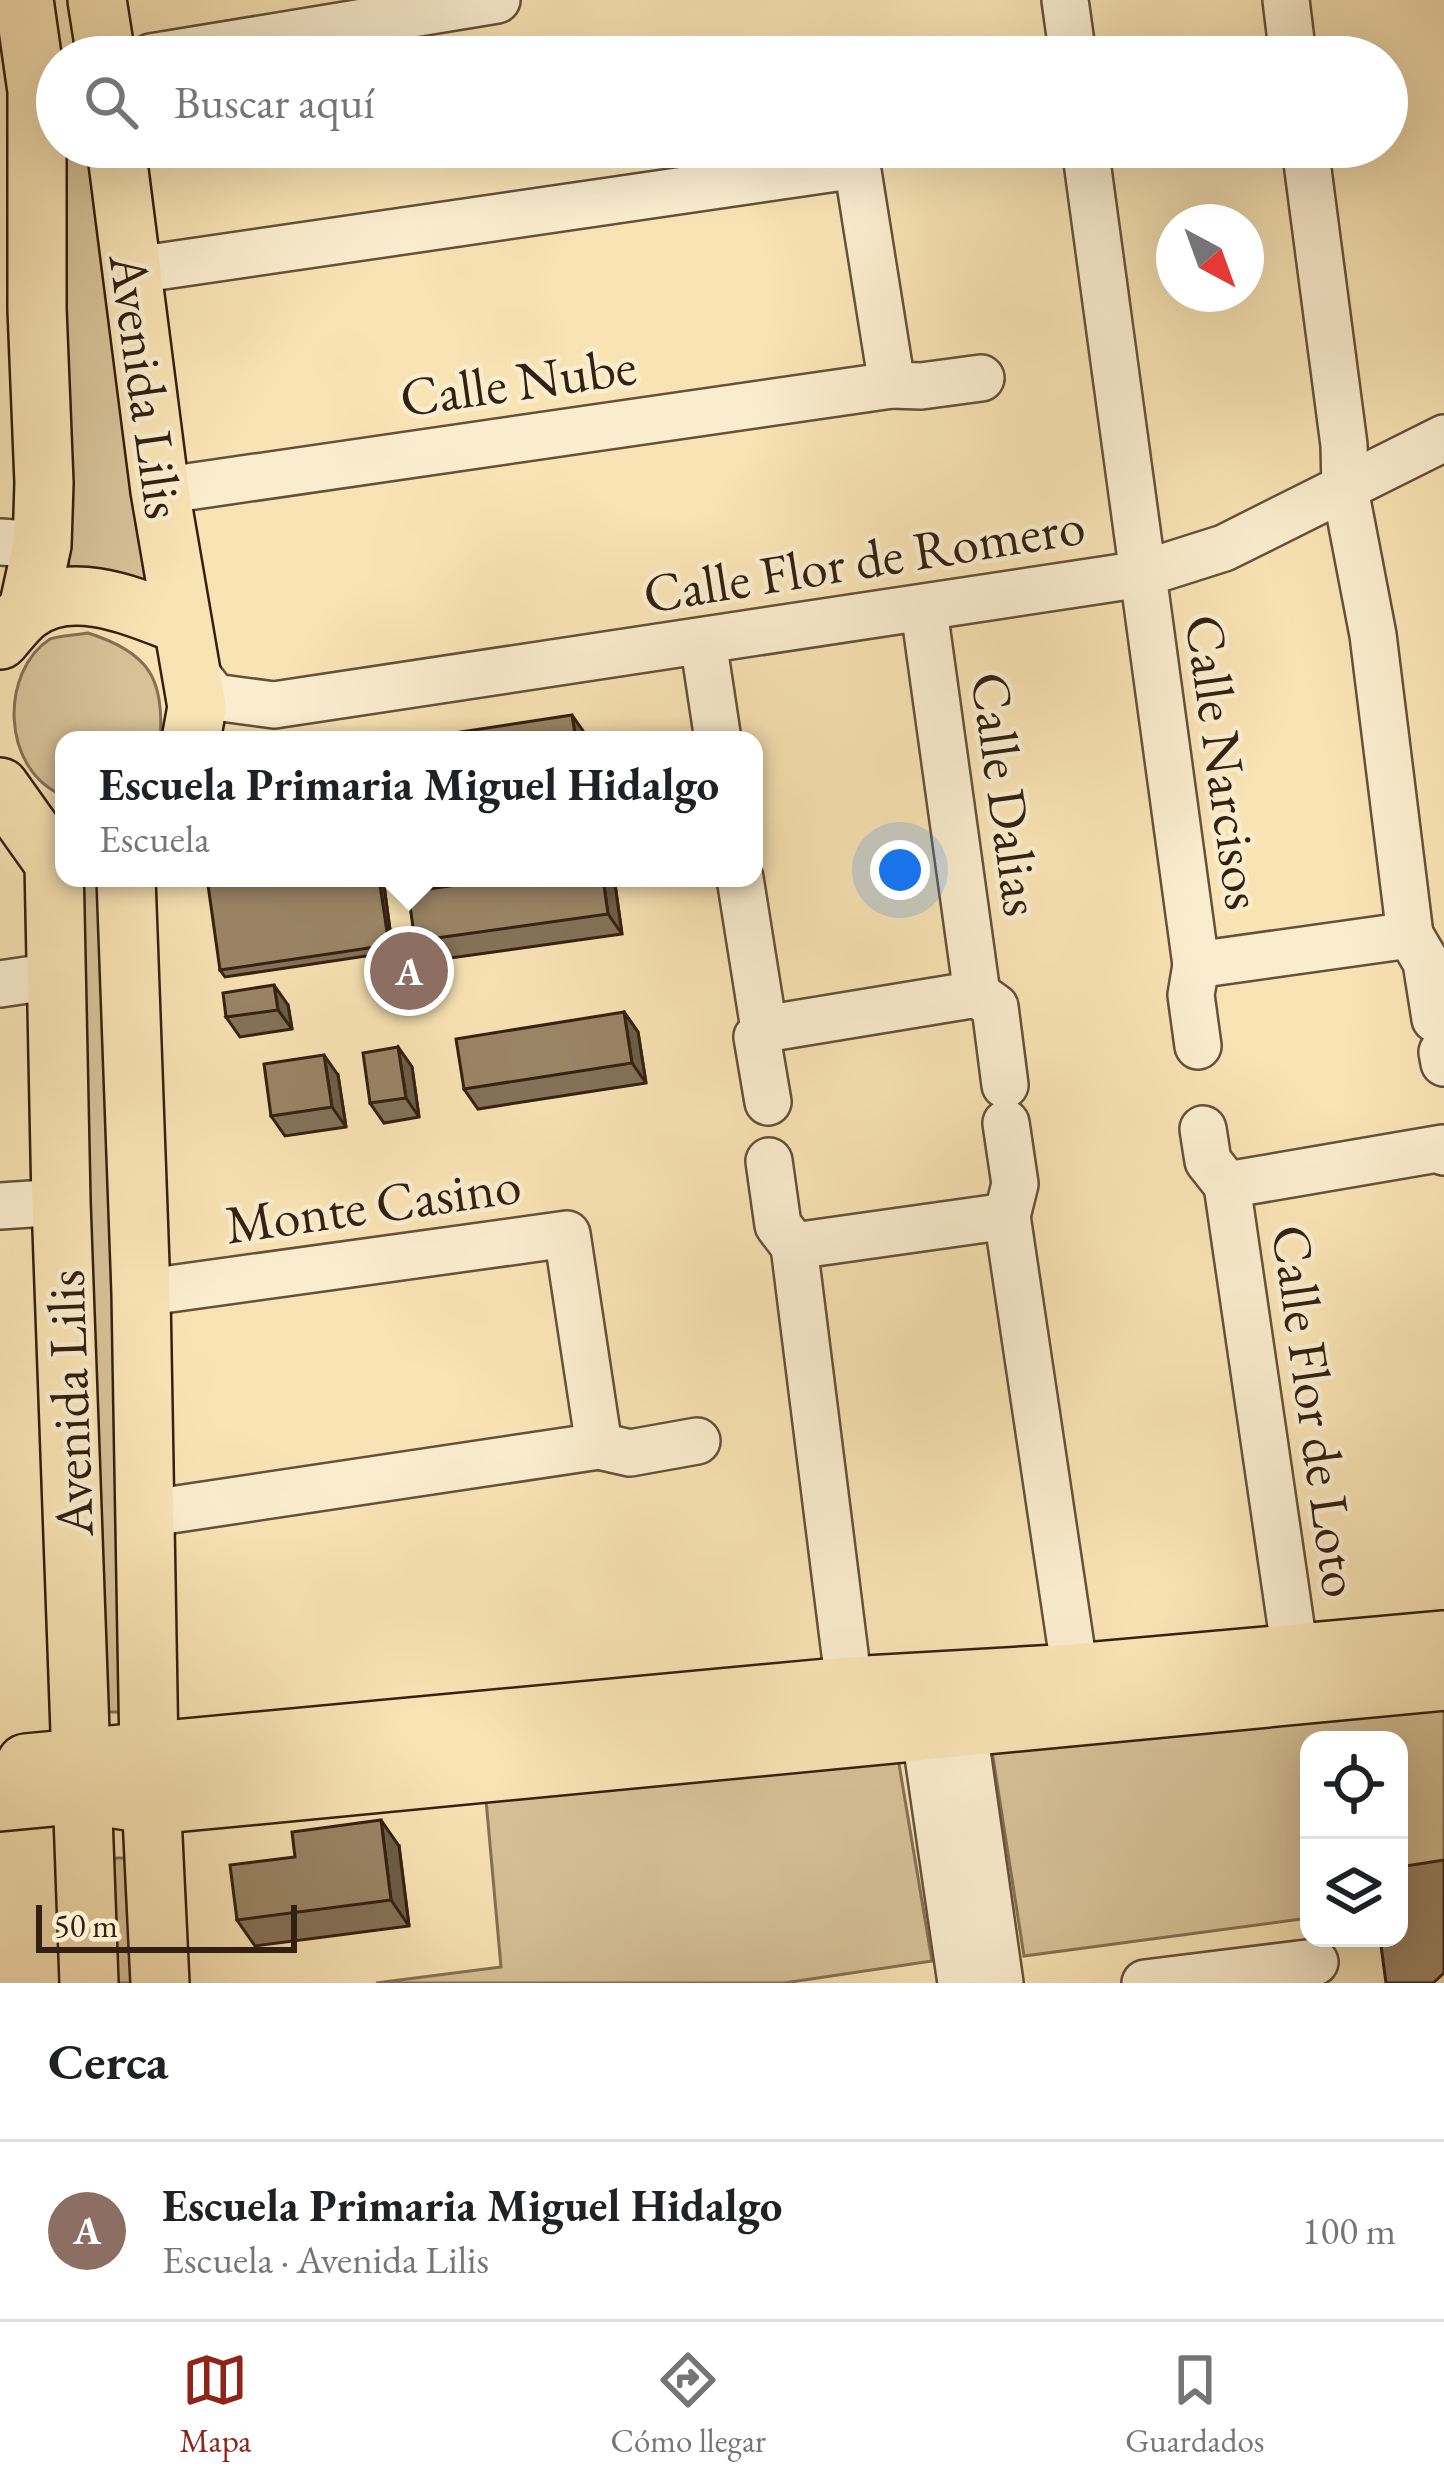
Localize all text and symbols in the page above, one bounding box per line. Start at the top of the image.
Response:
search box [36,36,1408,168]
icon: search [78,69,144,135]
text: Buscar aquí [174,73,374,131]
north arrow [1156,204,1264,312]
street label: Avenida Lilis [94,248,200,523]
street label: Calle Nube [395,330,641,432]
street label: Calle Flor de Romero [638,490,1090,628]
street label: Calle Narcisos [1170,610,1280,914]
street label: Calle Dalias [955,668,1059,920]
popup [55,731,763,887]
text: Escuela Primaria Miguel Hidalgo [99,755,719,813]
text: Escuela [99,813,210,864]
your location [870,840,930,900]
pin: A [370,926,448,1016]
street label: Monte Casino [221,1149,525,1259]
street label: Calle Flor de Loto [1256,1220,1378,1602]
street label: Avenida Lilis [29,1268,109,1539]
map controls [1300,1731,1408,1947]
button: locate [1300,1731,1408,1839]
button: layers [1300,1839,1408,1947]
scale bar [36,1899,297,1952]
text: 50 m [54,1904,118,1947]
text: Cerca [48,2028,168,2094]
text: Escuela Primaria Miguel Hidalgo [162,2176,782,2234]
text: A [73,2205,101,2256]
text: 100 m [1302,2205,1396,2256]
text: Escuela · Avenida Lilis [162,2234,489,2285]
tab: Mapa [180,2347,251,2462]
tab: Cómo llegar [611,2347,766,2462]
tab: Guardados [1125,2347,1264,2462]

